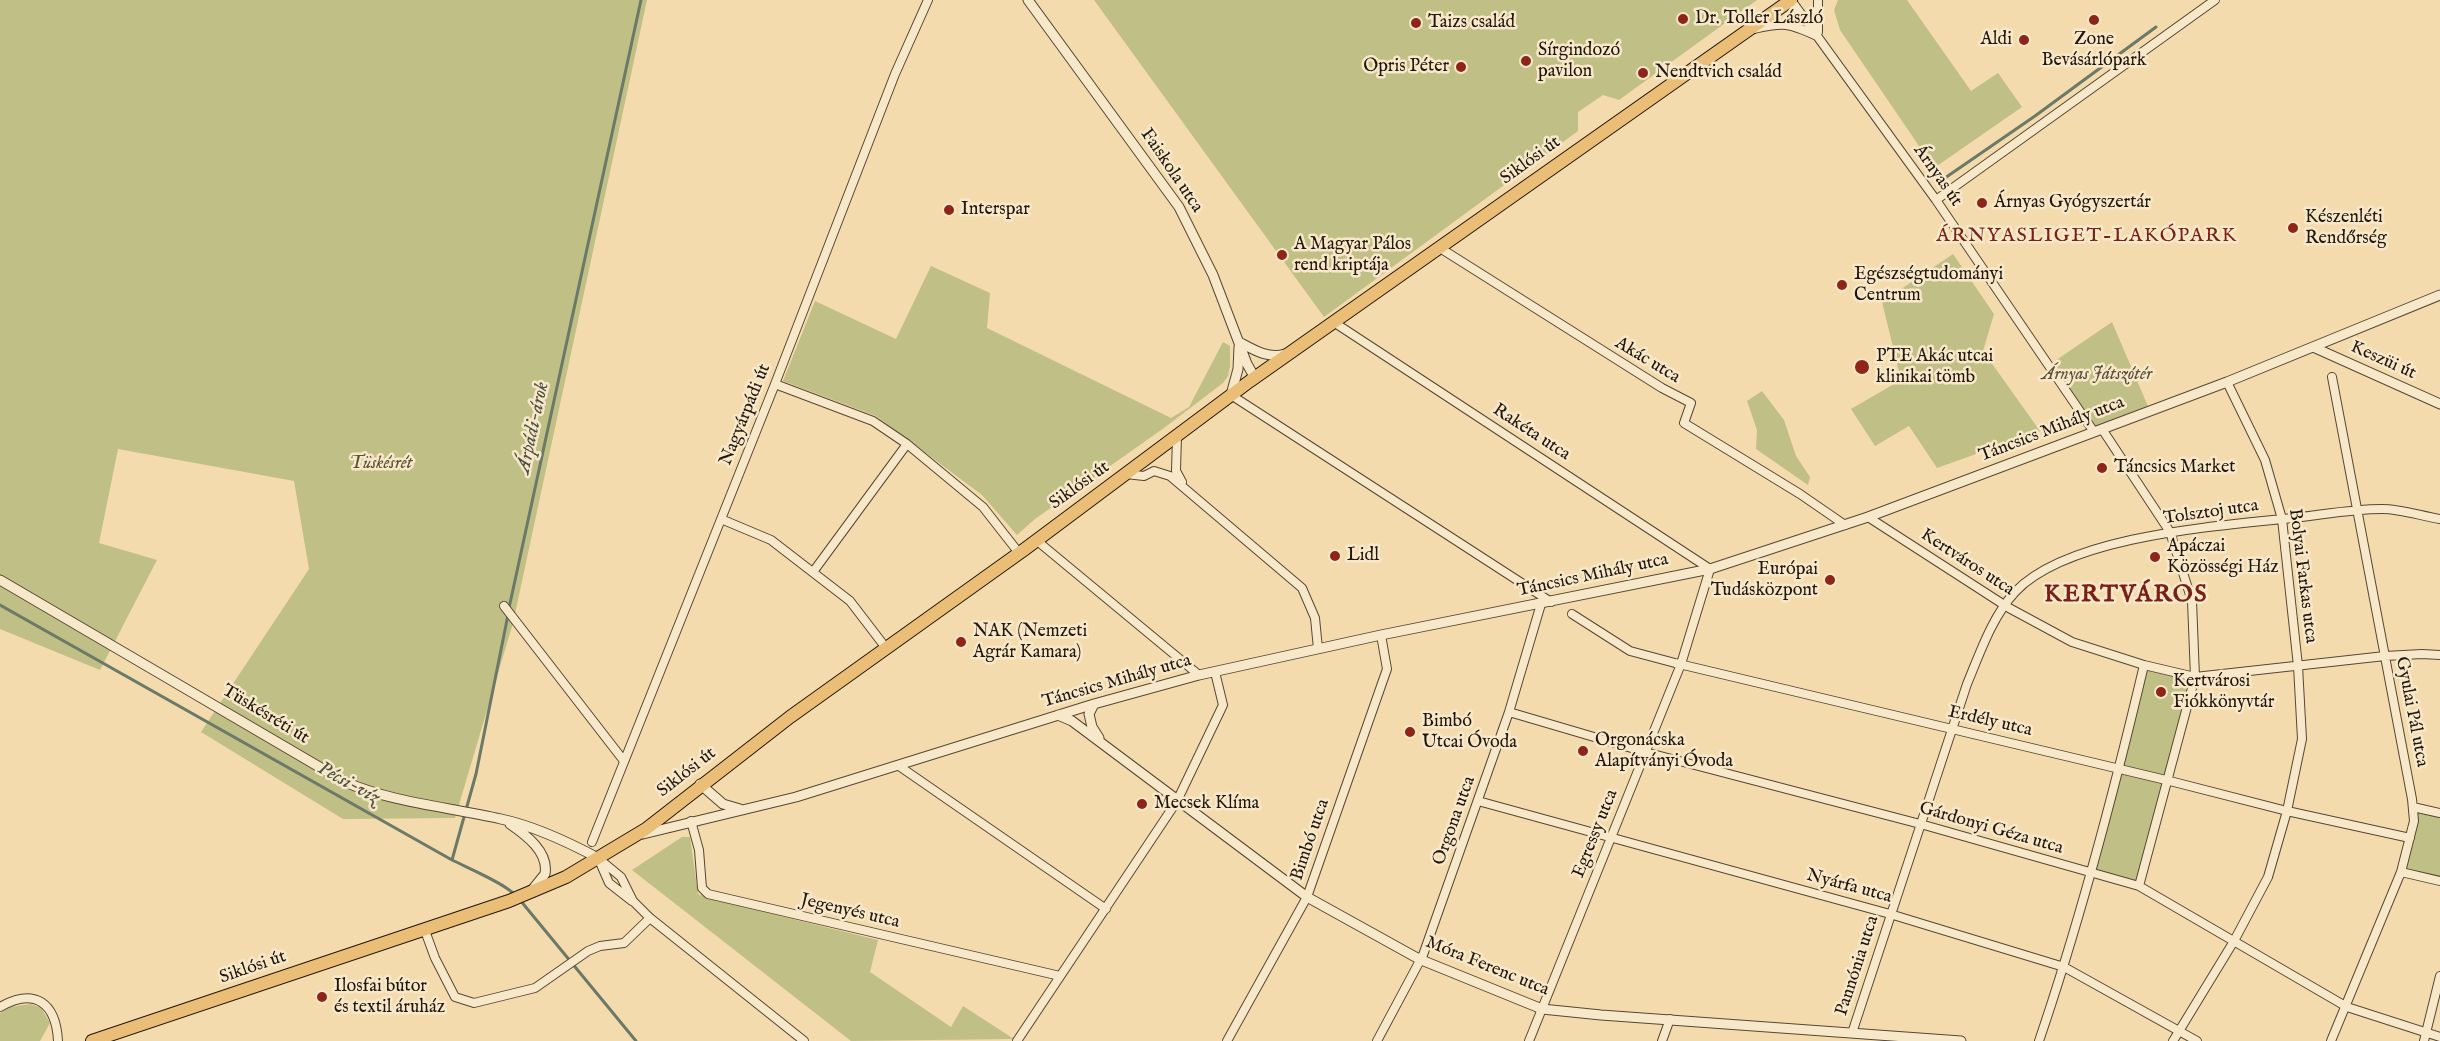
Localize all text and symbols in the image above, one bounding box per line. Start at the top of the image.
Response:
place label: Dr. Toller László [1695,8,1823,30]
place label: Taizs család [1428,12,1515,34]
marker: Dr. Toller László [1676,12,1690,26]
marker: Zone Bevásárlópark [2087,13,2101,27]
marker: Taizs család [1409,16,1423,30]
place label: Aldi [1981,29,2012,51]
place label: Zone Bevásárlópark [2042,29,2146,72]
marker: Aldi [2017,33,2031,47]
place label: Sírgindozó pavilon [1538,40,1620,82]
marker: Sírgindozó pavilon [1519,54,1533,68]
place label: Opris Péter [1363,56,1449,78]
marker: Opris Péter [1454,60,1468,74]
place label: Nendtvich család [1655,62,1782,84]
marker: Nendtvich család [1636,66,1650,80]
street label: Faiskola utca [1135,125,1207,217]
street label: Siklósi út [1497,132,1565,190]
street label: Árnyas út [1908,141,1966,211]
place label: Árnyas Gyógyszertár [1994,192,2151,214]
marker: Árnyas Gyógyszertár [1975,196,1989,210]
place label: Interspar [961,199,1030,221]
marker: Interspar [942,203,956,217]
place label: Készenléti Rendőrség [2305,207,2387,250]
marker: Készenléti Rendőrség [2286,221,2300,235]
district label: ÁRNYASLIGET-LAKÓPARK [1936,225,2238,249]
place label: A Magyar Pálos rend kriptája [1294,234,1411,276]
marker: A Magyar Pálos rend kriptája [1275,248,1289,262]
place label: Egészségtudományi Centrum [1854,264,2003,306]
marker: Egészségtudományi Centrum [1835,278,1849,292]
street label: Akác utca [1610,333,1684,389]
street label: Keszüi út [2347,337,2419,385]
place label: PTE Akác utcai klinikai tömb [1876,346,1993,388]
marker: PTE Akác utcai klinikai tömb [1853,358,1871,376]
street label: Nagyárpádi út [716,361,776,469]
park label: Árnyas Játszótér [2042,364,2152,386]
water label: Árpádi-árok [513,380,555,476]
street label: Táncsics Mihály utca [1976,392,2128,468]
street label: Rakéta utca [1488,400,1574,466]
park label: Tüskésrét [349,453,413,475]
street label: Siklósi út [1046,457,1114,515]
place label: Táncsics Market [2114,457,2235,479]
marker: Táncsics Market [2095,461,2109,475]
street label: Tolsztoj utca [2162,496,2260,530]
street label: Bolyai Farkas utca [2283,507,2321,645]
street label: Kertváros utca [1916,525,2018,601]
place label: Apáczai Közösségi Ház [2167,536,2279,578]
place label: Lidl [1347,545,1379,567]
marker: Lidl [1328,549,1342,563]
street label: Táncsics Mihály utca [1516,549,1670,603]
marker: Apáczai Közösségi Ház [2148,550,2162,564]
place label: Európai Tudásközpont [1711,559,1818,602]
marker: Európai Tudásközpont [1823,573,1837,587]
district label: KERTVÁROS [2044,582,2208,610]
place label: NAK (Nemzeti Agrár Kamara) [973,621,1087,664]
marker: NAK (Nemzeti Agrár Kamara) [954,635,968,649]
street label: Táncsics Mihály utca [1040,650,1194,714]
street label: Gyulai Pál utca [2390,655,2432,769]
place label: Kertvárosi Fiókkönyvtár [2173,671,2274,714]
street label: Tüskésréti út [218,681,312,749]
marker: Kertvárosi Fiókkönyvtár [2154,685,2168,699]
street label: Erdély utca [1946,702,2034,742]
place label: Bimbó Utcai Óvoda [1422,711,1517,754]
marker: Bimbó Utcai Óvoda [1403,725,1417,739]
place label: Orgonácska Alapítványi Óvoda [1595,730,1733,772]
street label: Siklósi út [653,743,721,803]
marker: Orgonácska Alapítványi Óvoda [1576,744,1590,758]
water label: Pécsi-víz [313,757,383,811]
street label: Orgona utca [1429,774,1481,868]
street label: Egressy utca [1568,787,1624,881]
place label: Mecsek Klíma [1154,793,1259,815]
street label: Bimbó utca [1287,796,1335,884]
marker: Mecsek Klíma [1135,797,1149,811]
street label: Gárdonyi Géza utca [1917,798,2065,860]
street label: Nyárfa utca [1804,865,1894,909]
street label: Jegenyés utca [798,890,902,934]
street label: Pannónia utca [1832,913,1884,1019]
street label: Móra Ferenc utca [1422,932,1552,1002]
street label: Siklósi út [217,947,289,989]
place label: Ilosfai bútor és textil áruház [334,976,445,1018]
marker: Ilosfai bútor és textil áruház [315,990,329,1004]

